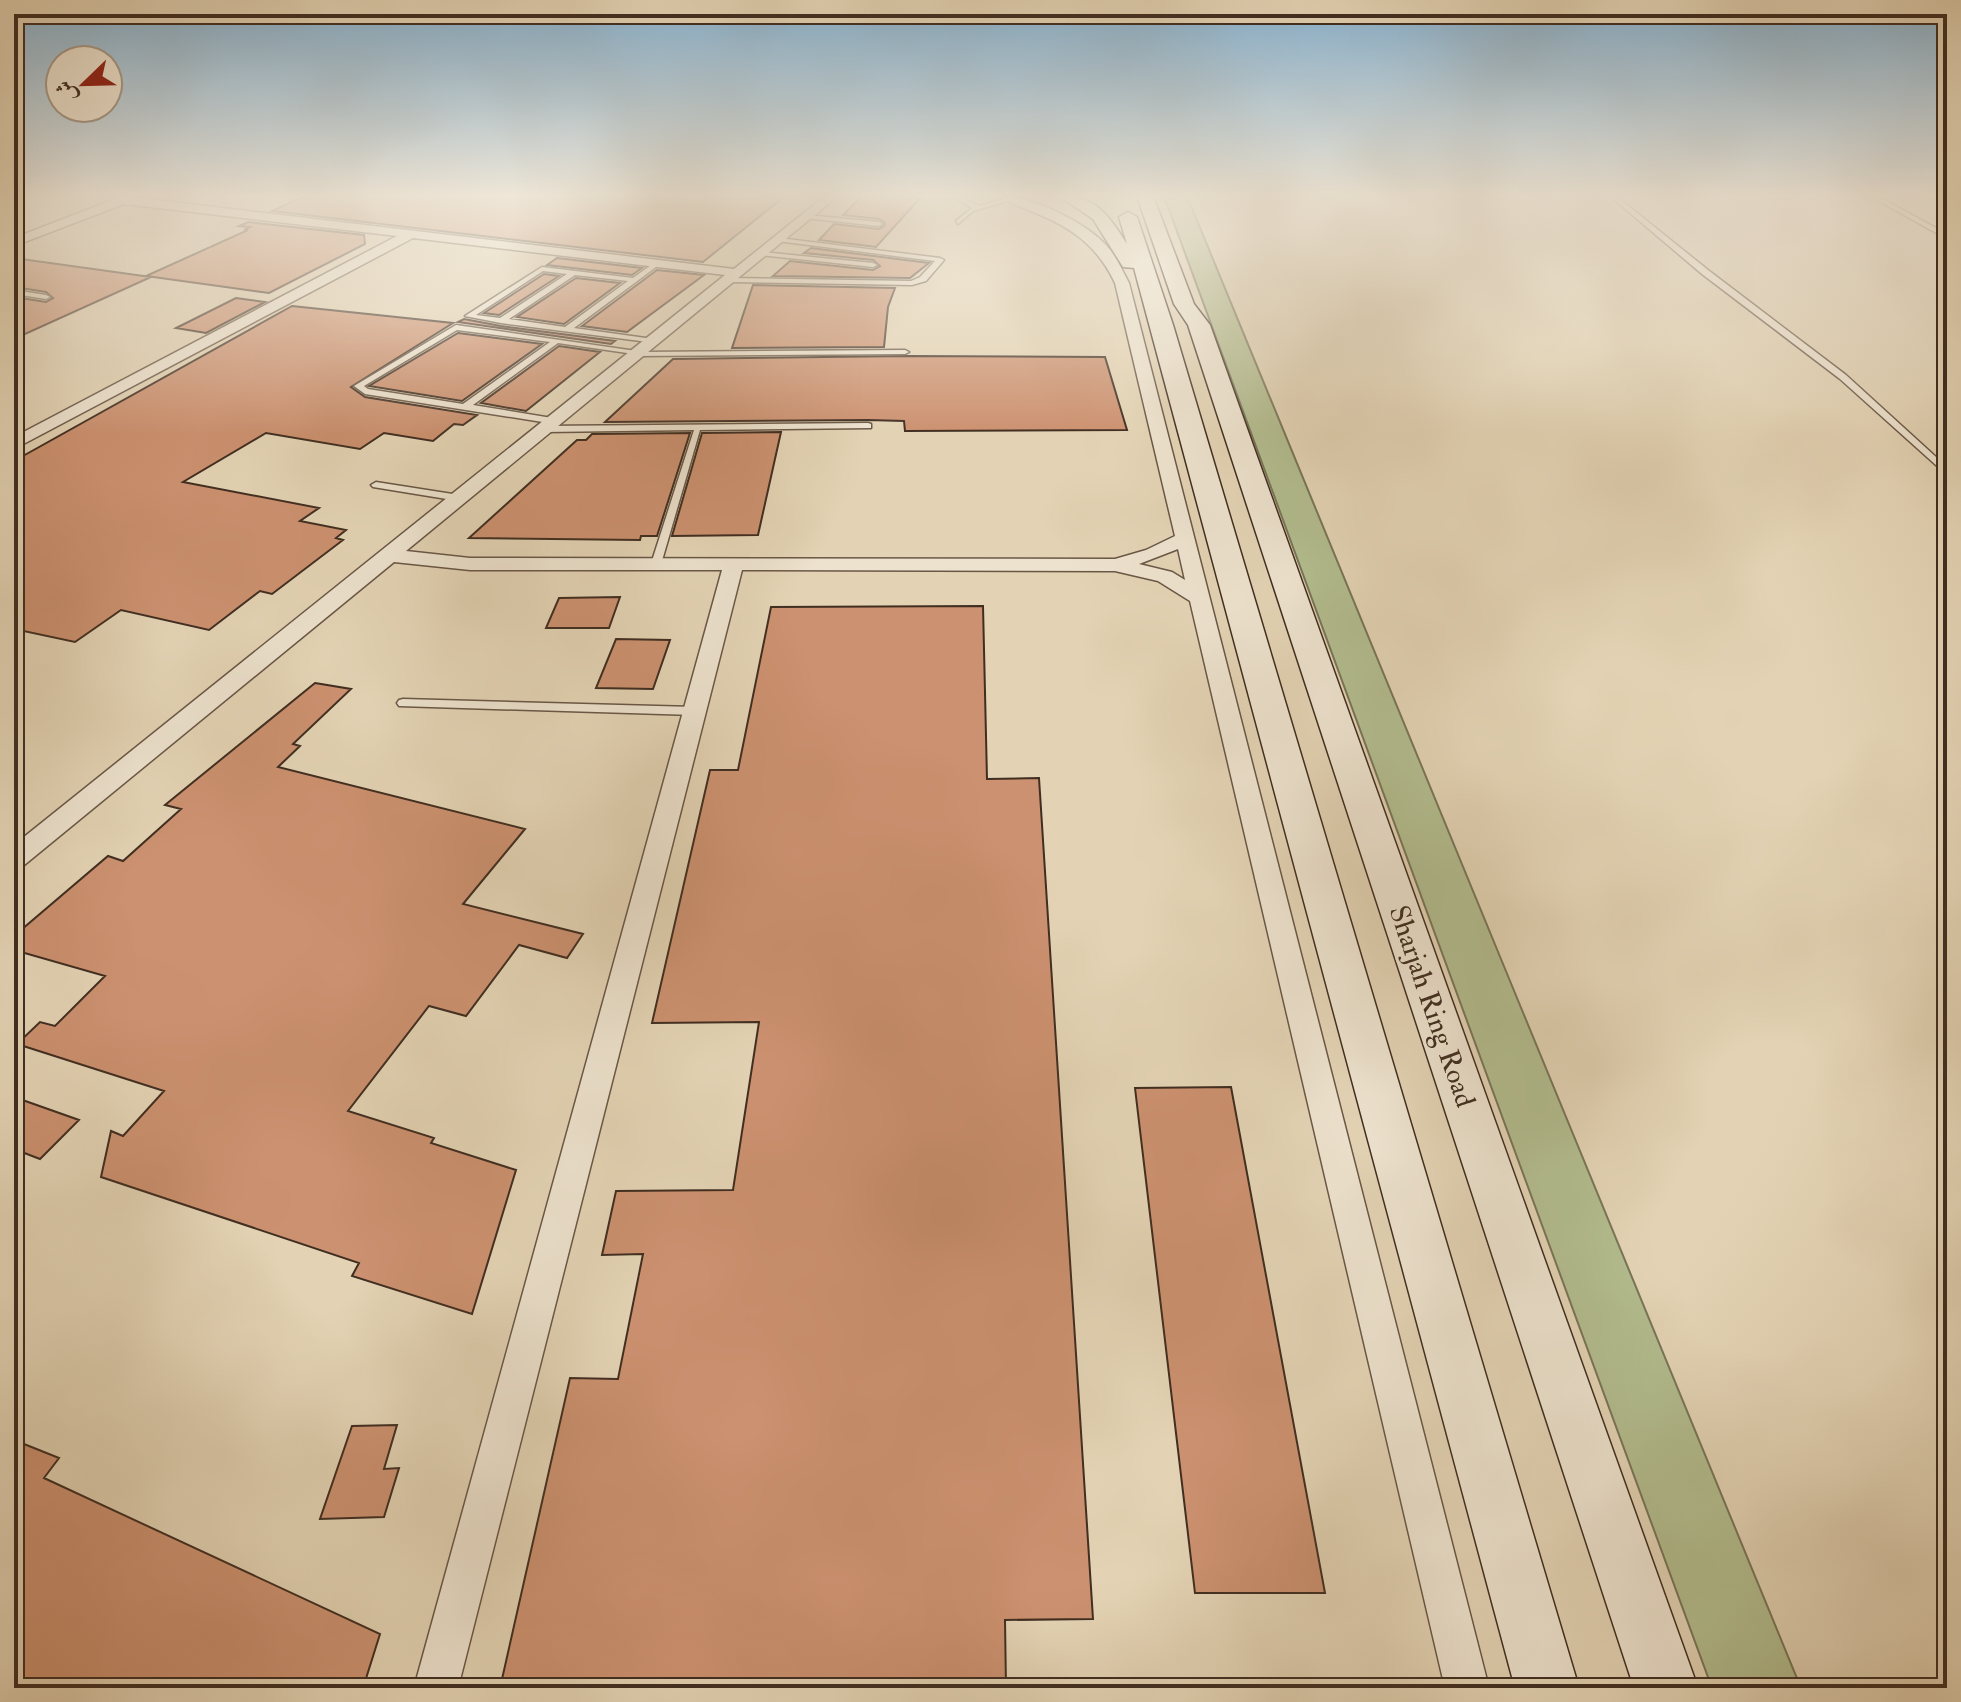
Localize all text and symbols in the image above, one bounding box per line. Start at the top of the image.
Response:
north arrow [44,44,124,124]
text: ش [49,76,84,107]
street label: Sharjah Ring Road [1381,901,1483,1112]

